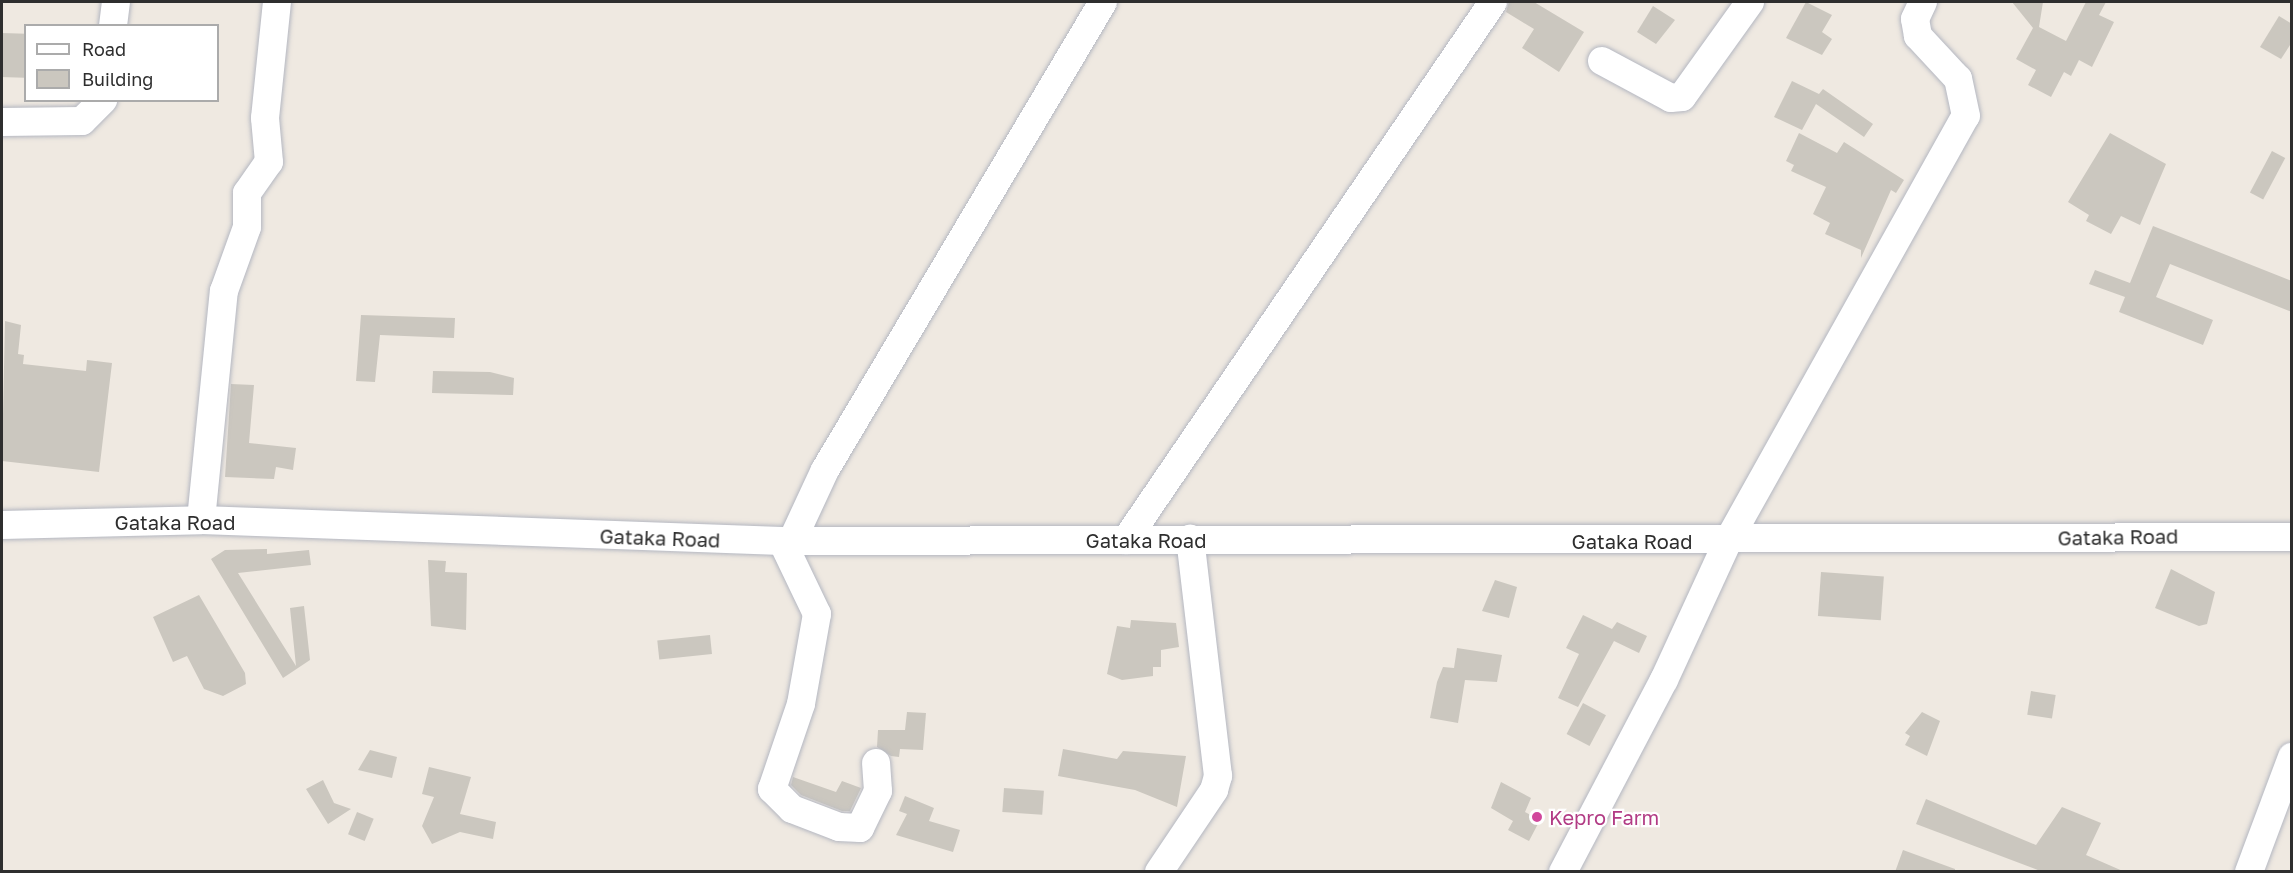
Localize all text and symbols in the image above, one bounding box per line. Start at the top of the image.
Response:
legend [24,24,219,102]
text: Road [82,38,126,60]
text: Building [82,68,153,90]
street label: Gataka Road [115,510,235,534]
street label: Gataka Road [599,524,721,552]
street label: Gataka Road [2057,524,2179,550]
street label: Gataka Road [1086,528,1206,552]
street label: Gataka Road [1572,529,1692,553]
place label: Kepro Farm [1549,805,1659,829]
marker: Kepro Farm [1530,810,1544,824]

